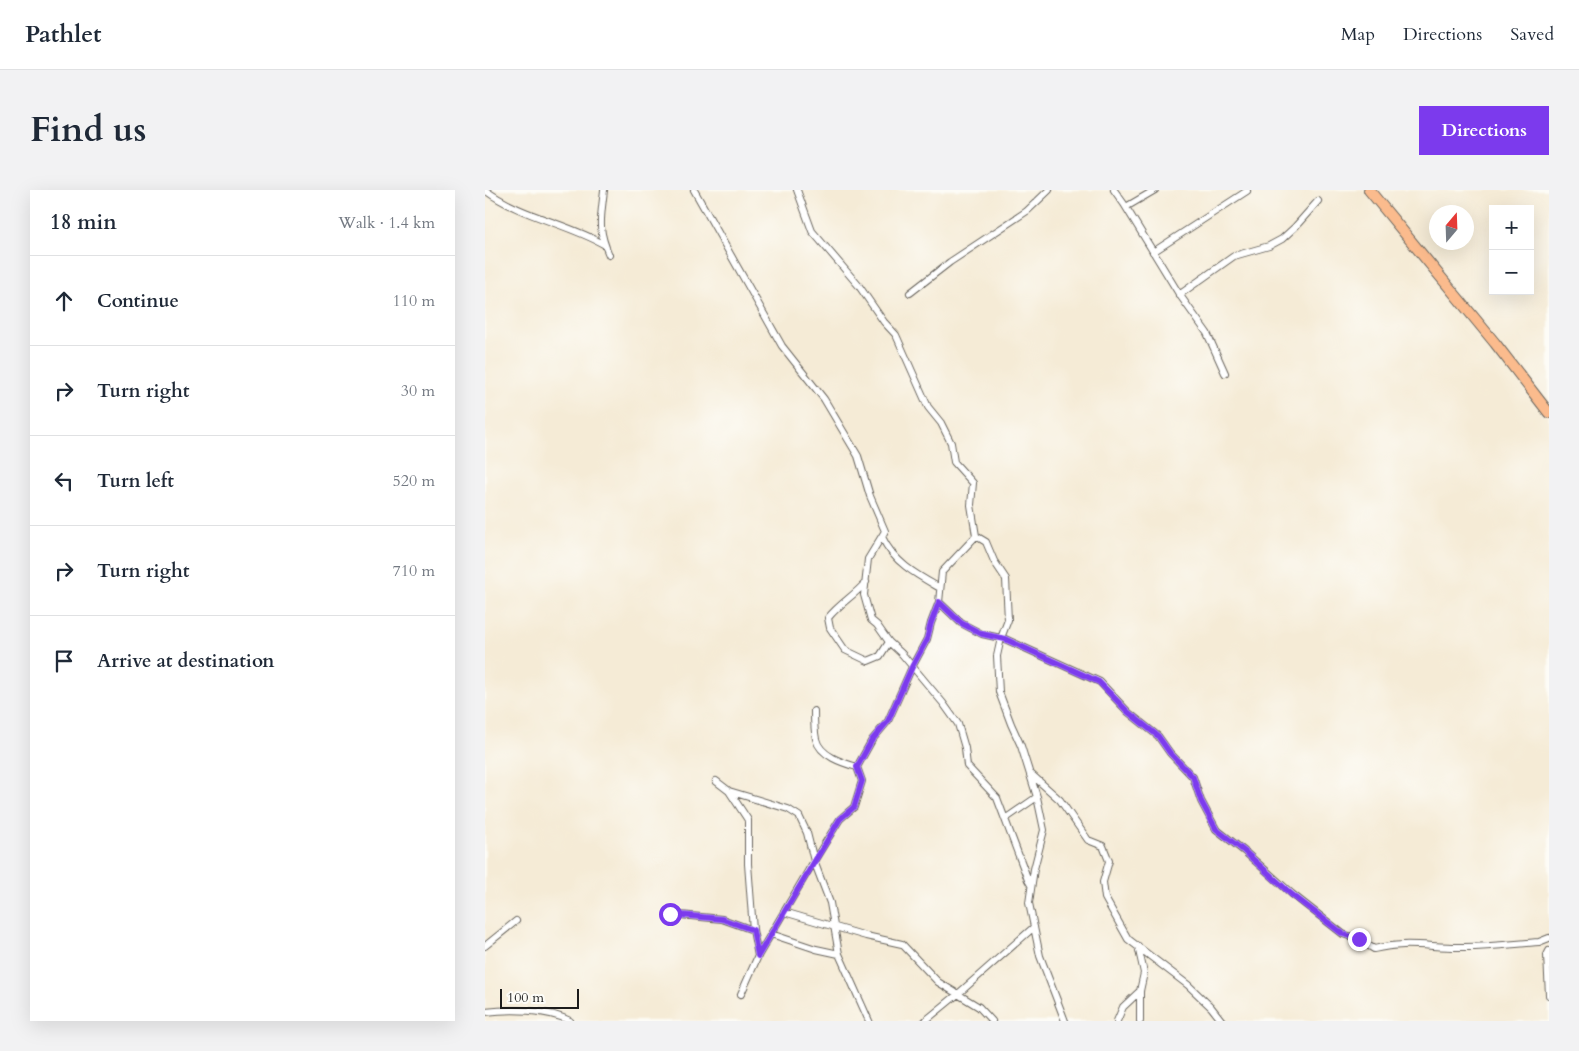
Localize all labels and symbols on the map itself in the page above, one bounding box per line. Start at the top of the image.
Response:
north arrow [1429,205,1474,250]
route start [659,903,682,926]
route end [1348,928,1371,951]
scale bar [500,986,579,1009]

